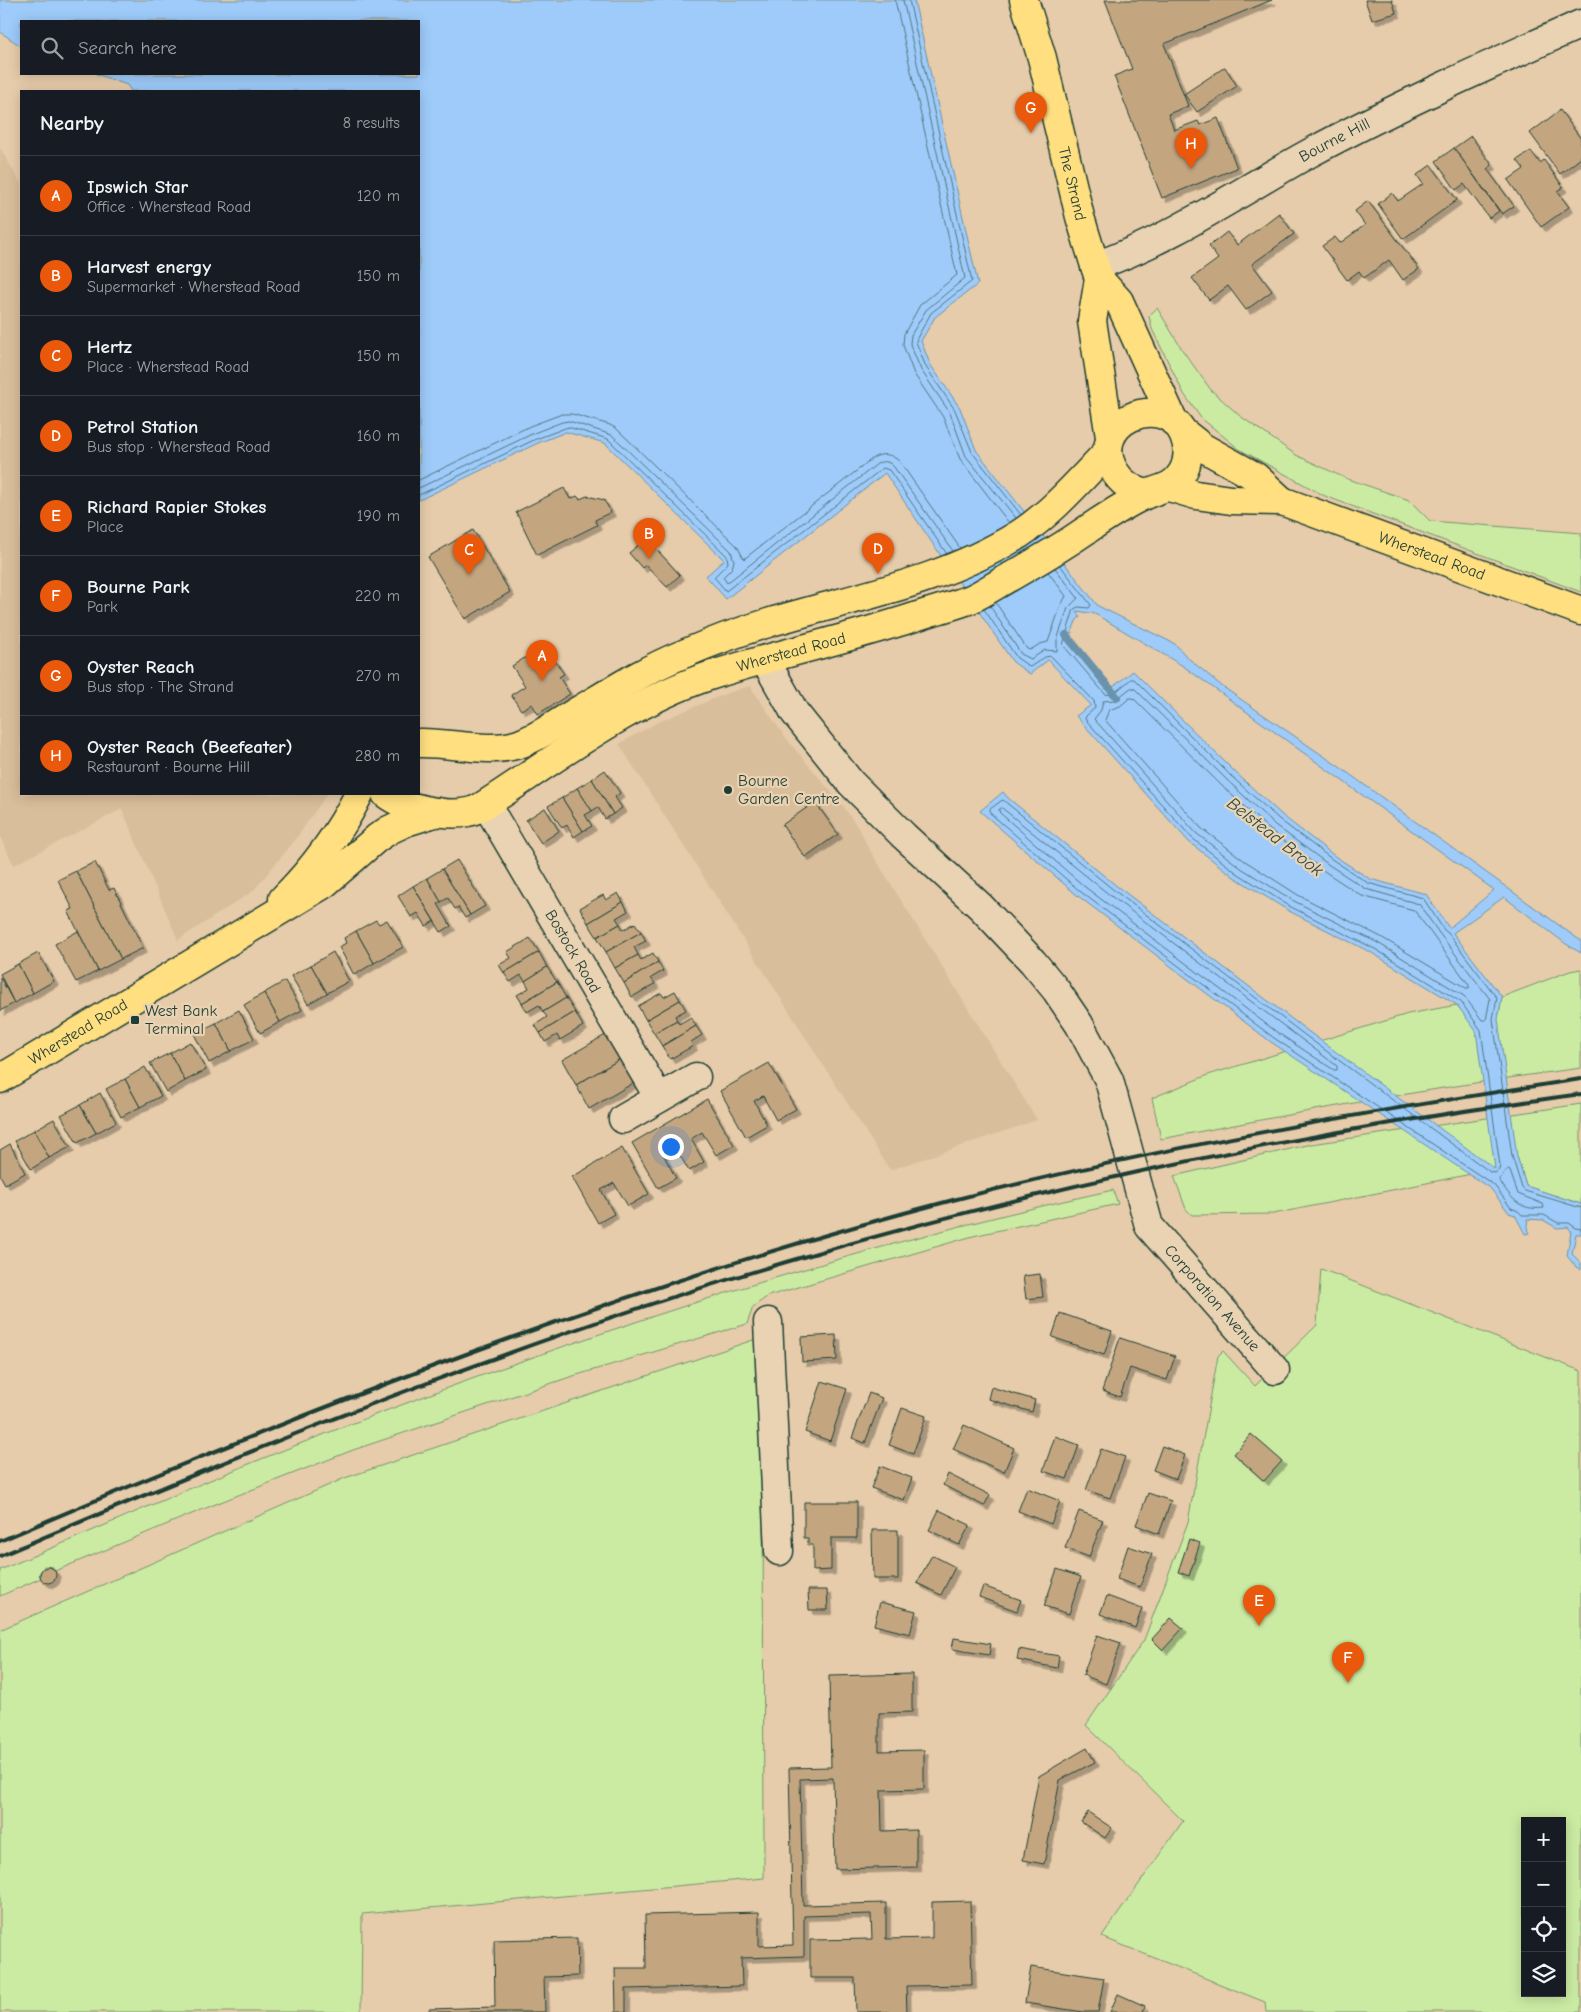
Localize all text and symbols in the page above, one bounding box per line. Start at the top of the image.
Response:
search box [20,20,420,75]
icon: search [38,34,66,62]
text: Search here [78,37,177,59]
pin: G [1015,92,1047,133]
text: Nearby [40,111,104,135]
text: 8 results [343,114,400,132]
street label: Bourne Hill [1296,114,1373,166]
pin: H [1175,128,1207,169]
street label: The Strand [1055,145,1090,223]
text: Ipswich Star [87,176,188,198]
text: A [52,187,60,205]
text: 120 m [357,187,400,205]
text: Office · Wherstead Road [87,198,251,216]
text: Harvest energy [87,256,211,278]
text: B [51,267,61,285]
text: 150 m [357,267,400,285]
text: Supermarket · Wherstead Road [87,278,300,296]
text: Hertz [87,336,132,358]
text: C [51,347,61,365]
text: 150 m [357,347,400,365]
text: Place · Wherstead Road [87,358,249,376]
text: Petrol Station [87,416,198,438]
text: D [51,427,61,445]
text: 160 m [357,427,400,445]
text: Bus stop · Wherstead Road [87,438,271,456]
text: Richard Rapier Stokes [87,496,266,518]
text: E [51,507,61,525]
text: 190 m [357,507,400,525]
text: Place [87,518,123,536]
pin: B [633,518,665,559]
street label: Wherstead Road [1376,528,1487,584]
pin: D [862,533,894,574]
pin: C [453,534,485,575]
text: Bourne Park [87,576,189,598]
text: F [51,587,61,605]
text: 220 m [355,587,400,605]
text: Park [87,598,118,616]
street label: Wherstead Road [734,629,848,676]
pin: A [526,640,558,681]
text: Oyster Reach [87,656,194,678]
text: G [50,667,62,685]
text: 270 m [356,667,400,685]
text: Bus stop · The Strand [87,678,234,696]
text: Oyster Reach (Beefeater) [87,736,293,758]
text: H [50,747,62,765]
text: 280 m [355,747,400,765]
text: Restaurant · Bourne Hill [87,758,250,776]
place label: Bourne Garden Centre [738,772,840,808]
marker: Bourne Garden Centre [722,784,734,796]
water label: Belstead Brook [1223,793,1328,881]
street label: Bostock Road [541,907,604,996]
street label: Wherstead Road [25,995,131,1069]
place label: West Bank Terminal [145,1002,217,1038]
marker: West Bank Terminal [129,1014,141,1026]
your location [658,1134,684,1160]
street label: Corporation Avenue [1161,1241,1264,1355]
pin: E [1243,1585,1275,1626]
pin: F [1332,1642,1364,1683]
map controls [1521,1817,1566,1997]
button: + [1521,1817,1566,1862]
button: − [1521,1862,1566,1907]
button: locate [1521,1907,1566,1952]
button: layers [1521,1952,1566,1997]

